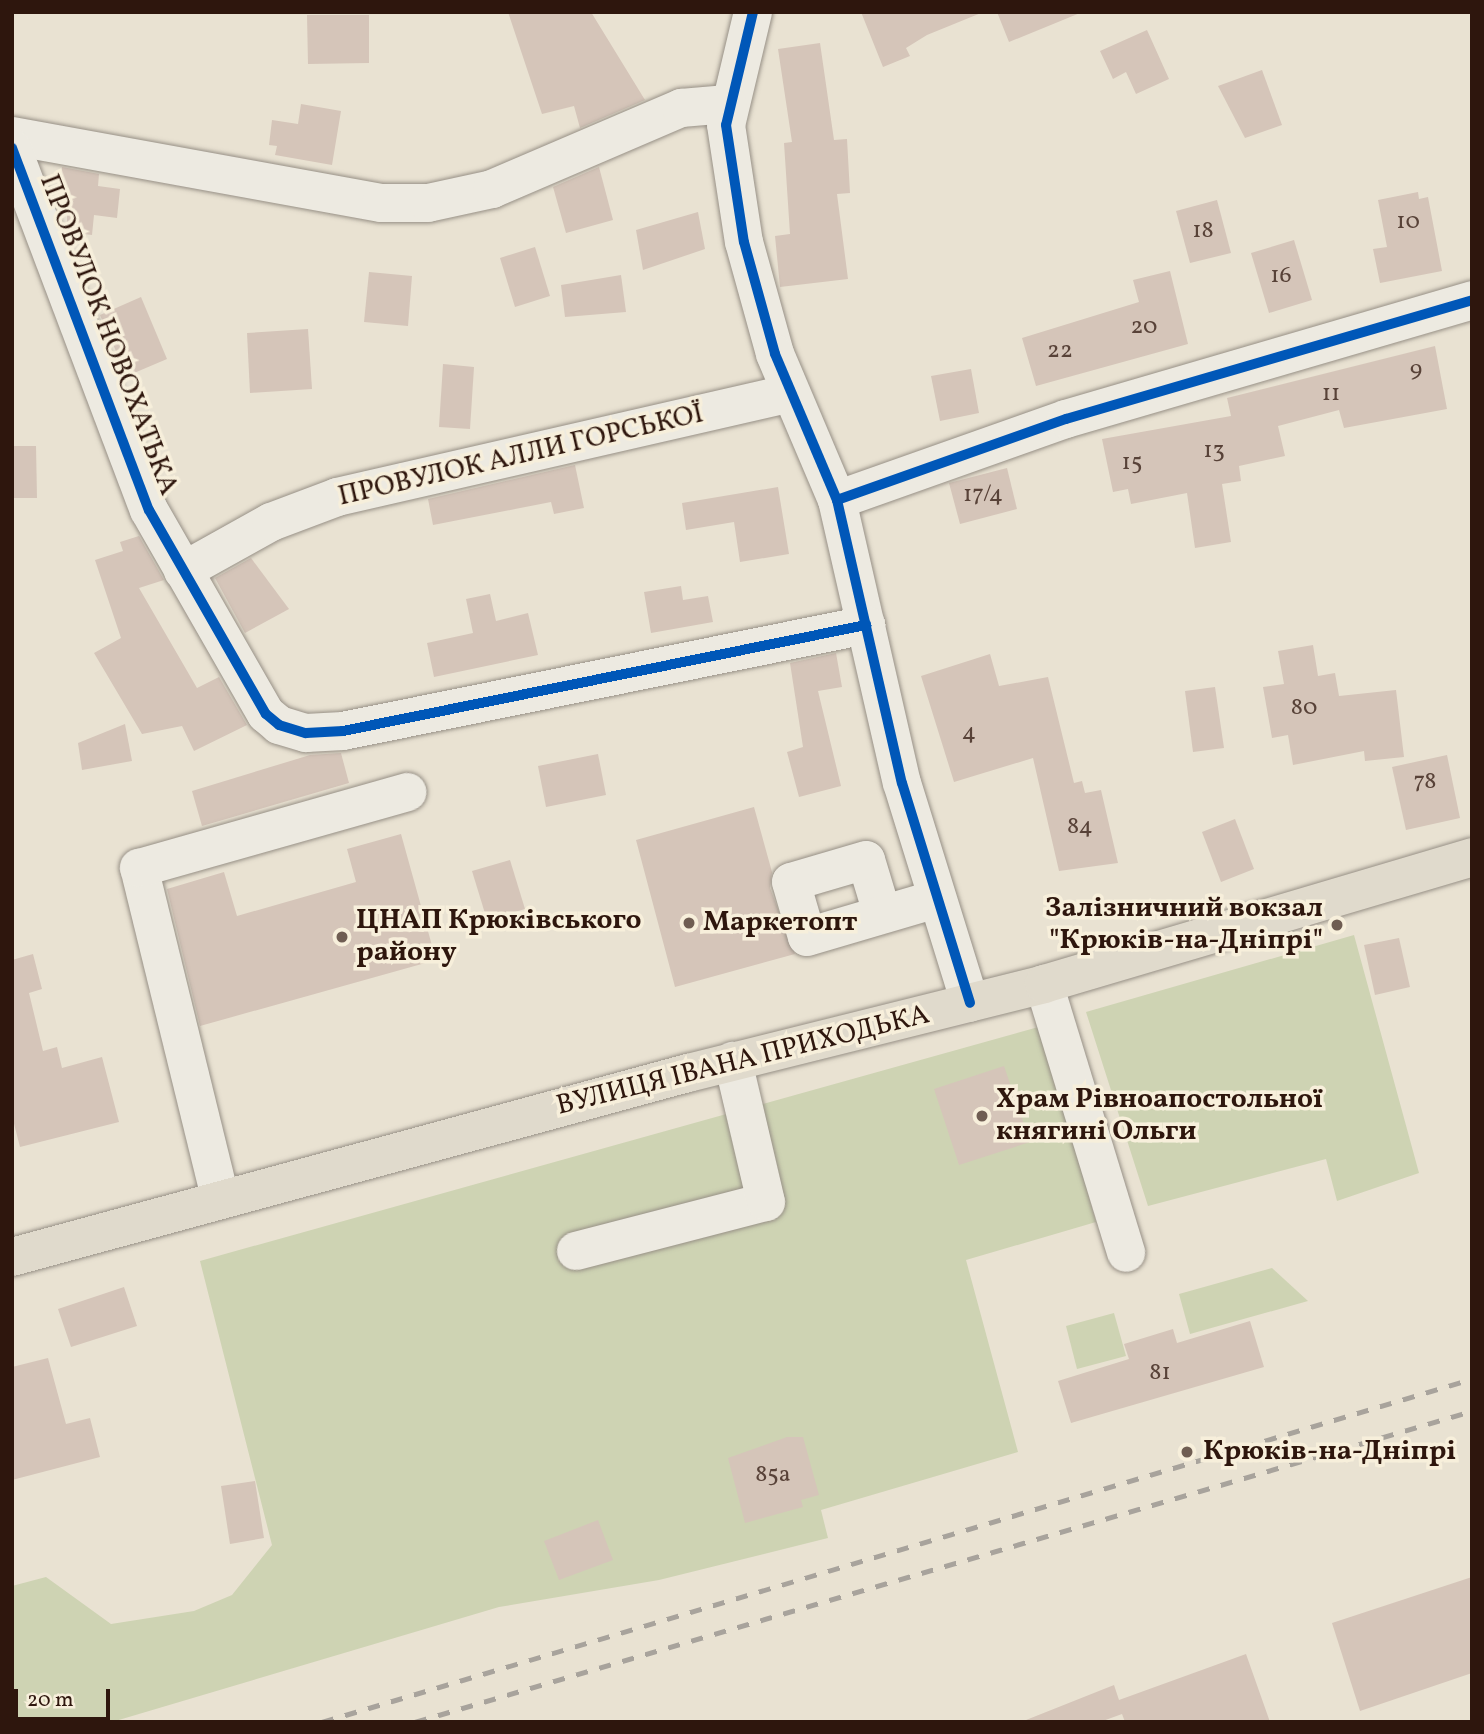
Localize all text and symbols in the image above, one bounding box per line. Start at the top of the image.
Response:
street label: ПРОВУЛОК НОВОХАТЬКА [31,170,185,500]
house number: 10 [1396,209,1420,237]
house number: 18 [1192,218,1214,246]
house number: 16 [1270,263,1292,291]
house number: 20 [1130,314,1158,342]
house number: 22 [1047,338,1073,366]
house number: 9 [1410,357,1422,385]
house number: 11 [1322,381,1340,409]
street label: ПРОВУЛОК АЛЛИ ГОРСЬКОЇ [335,398,707,514]
house number: 13 [1203,438,1225,466]
house number: 15 [1122,450,1142,478]
house number: 17/4 [963,482,1003,510]
house number: 80 [1291,695,1317,723]
house number: 4 [962,720,976,748]
house number: 78 [1413,769,1437,797]
house number: 84 [1067,814,1093,842]
place label: Залізничний вокзал "Крюкiв-на-Днiпрi" [1045,892,1323,958]
place label: ЦНАП Крюківського району [356,904,642,970]
place label: Маркетопт [703,906,857,940]
marker: Маркетопт [681,915,697,931]
marker: Залізничний вокзал "Крюкiв-на-Днiпрi" [1329,917,1345,933]
marker: ЦНАП Крюківського району [334,929,350,945]
street label: ВУЛИЦЯ ІВАНА ПРИХОДЬКА [553,998,933,1124]
place label: Храм Рівноапостольної княгині Ольги [996,1083,1323,1149]
marker: Храм Рівноапостольної княгині Ольги [974,1108,990,1124]
house number: 81 [1149,1360,1171,1388]
place label: Крюків-на-Дніпрі [1203,1435,1456,1469]
marker: Крюків-на-Дніпрі [1177,1442,1197,1462]
house number: 85а [755,1462,791,1490]
scale bar [18,1674,114,1718]
text: 20 m [27,1686,73,1715]

